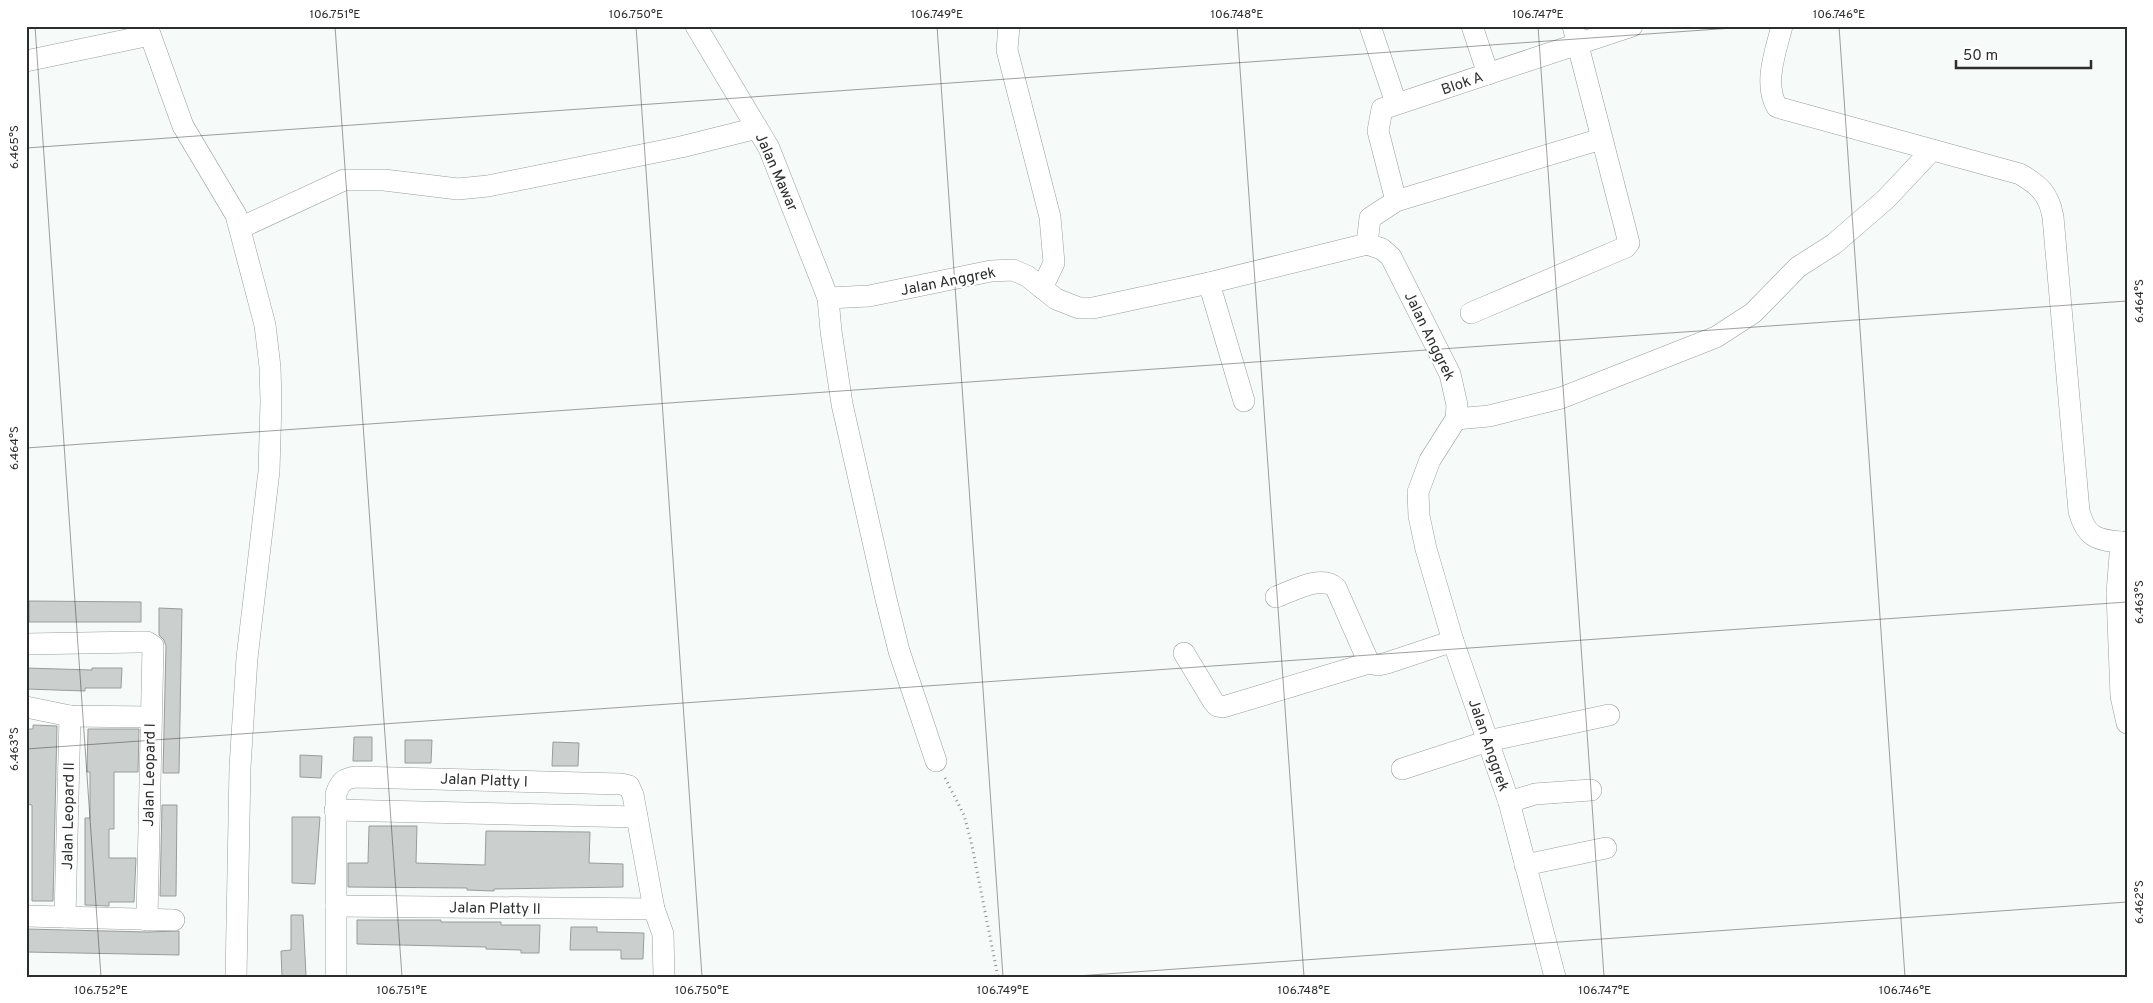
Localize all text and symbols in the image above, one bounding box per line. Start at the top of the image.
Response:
text: 106.751°E [309,7,361,23]
text: 106.750°E [609,7,663,23]
text: 106.749°E [911,7,963,23]
text: 106.748°E [1211,7,1263,23]
text: 106.747°E [1512,7,1564,23]
text: 106.746°E [1813,7,1865,23]
scale bar [1956,38,2090,70]
text: 50 m [1963,47,1998,66]
street label: Blok A [1439,68,1486,100]
text: 6.465°S [7,125,23,169]
street label: Jalan Mawar [750,130,801,215]
street label: Jalan Anggrek [899,264,998,301]
text: 6.464°S [2132,279,2148,323]
street label: Jalan Anggrek [1399,289,1458,384]
text: 6.464°S [7,426,23,470]
text: 6.463°S [2132,580,2148,624]
street label: Jalan Anggrek [1463,697,1512,794]
street label: Jalan Leopard I [140,723,161,827]
text: 6.463°S [7,727,23,771]
street label: Jalan Leopard II [59,762,80,870]
street label: Jalan Platty I [440,770,528,793]
text: 6.462°S [2132,880,2148,924]
street label: Jalan Platty II [449,899,541,920]
text: 106.752°E [74,983,128,999]
text: 106.751°E [376,983,428,999]
text: 106.750°E [675,983,729,999]
text: 106.749°E [977,983,1029,999]
text: 106.748°E [1278,983,1330,999]
text: 106.747°E [1578,983,1630,999]
text: 106.746°E [1879,983,1931,999]

